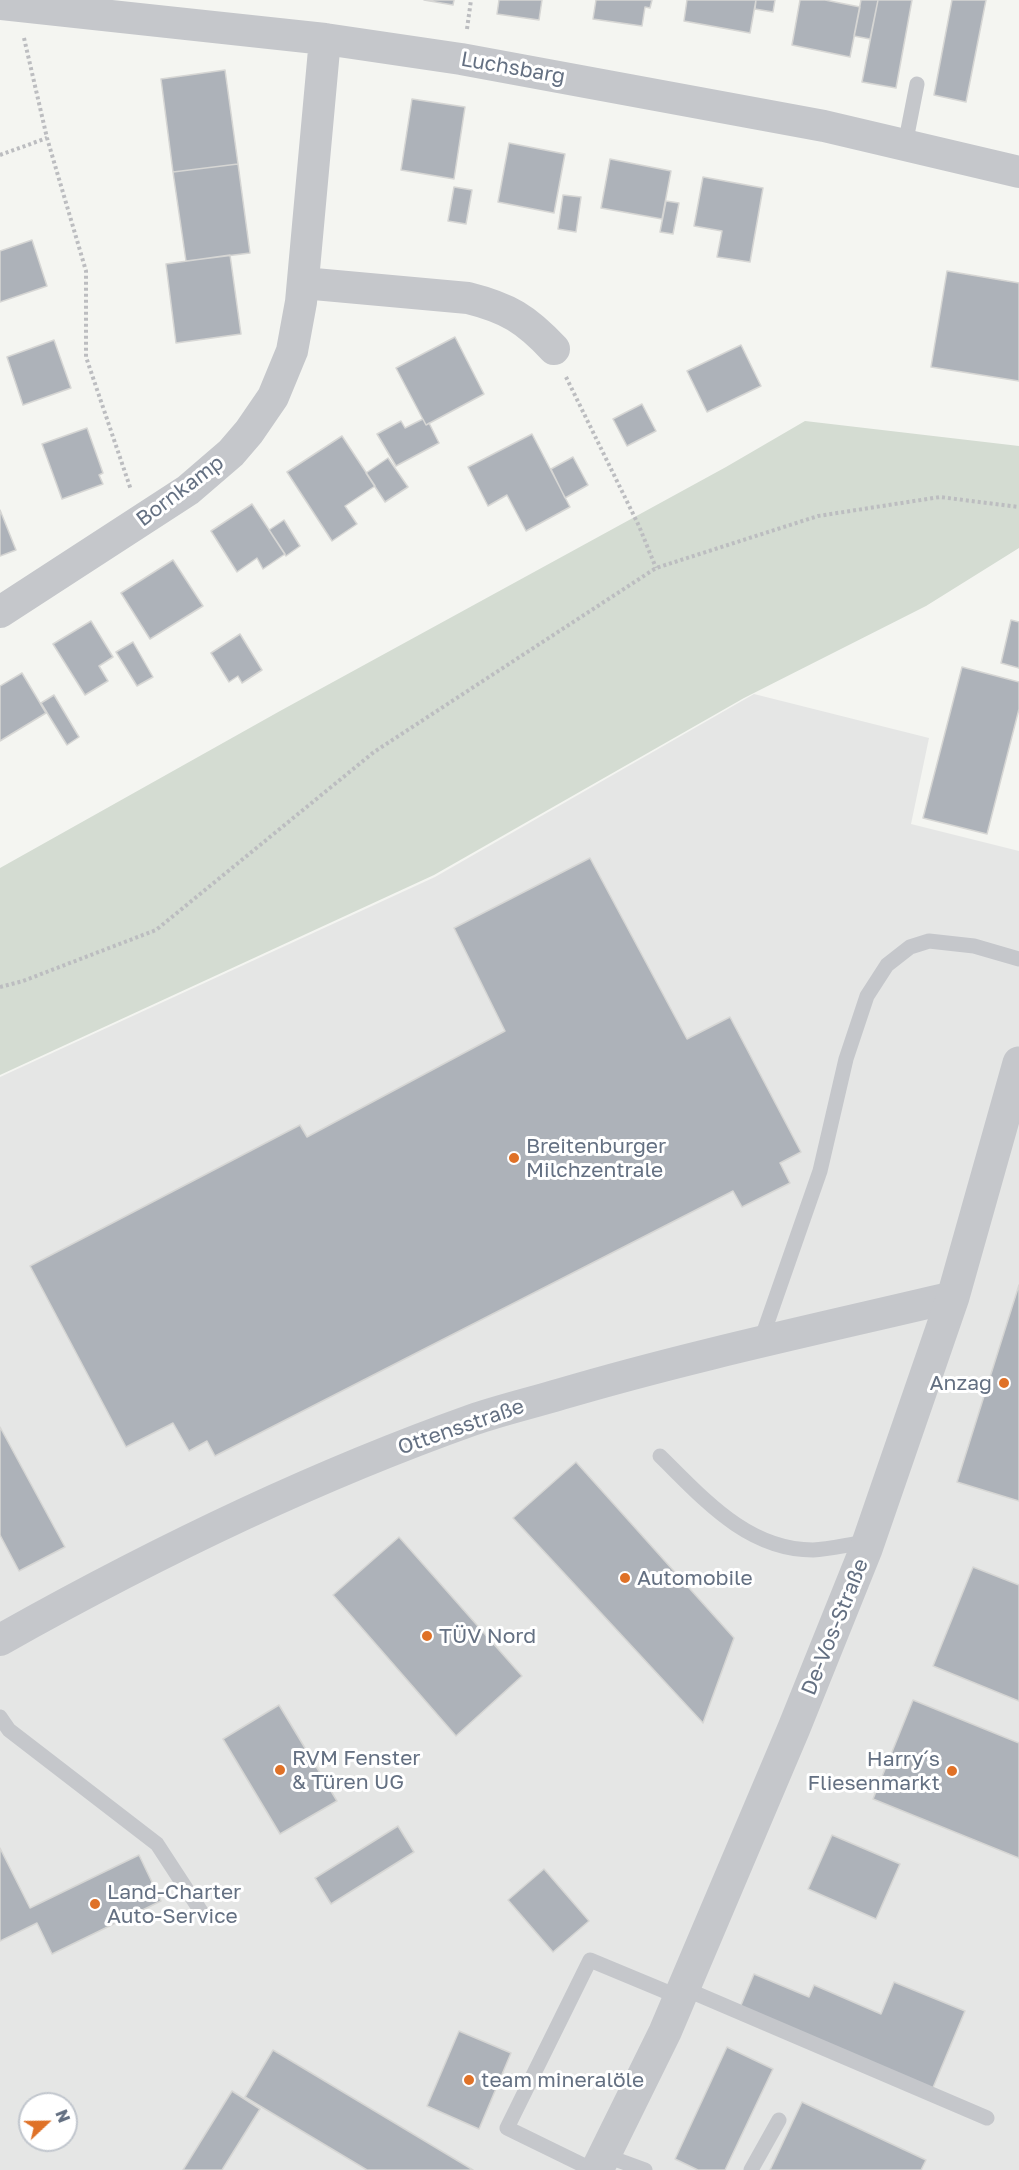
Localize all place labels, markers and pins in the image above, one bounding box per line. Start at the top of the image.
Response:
place label: Breitenburger Milchzentrale [526,1133,666,1183]
marker: Breitenburger Milchzentrale [507,1151,521,1165]
place label: Anzag [930,1370,992,1396]
marker: Anzag [997,1376,1011,1390]
place label: Automobile [637,1565,753,1591]
marker: Automobile [618,1571,632,1585]
place label: TÜV Nord [439,1623,536,1649]
marker: TÜV Nord [420,1629,434,1643]
place label: RVM Fenster & Türen UG [292,1745,421,1795]
place label: Harry´s Fliesenmarkt [807,1746,940,1796]
marker: RVM Fenster & Türen UG [273,1763,287,1777]
marker: Harry´s Fliesenmarkt [945,1764,959,1778]
place label: Land-Charter Auto-Service [107,1879,241,1929]
marker: Land-Charter Auto-Service [88,1897,102,1911]
place label: team mineralöle [481,2067,644,2093]
marker: team mineralöle [462,2073,476,2087]

